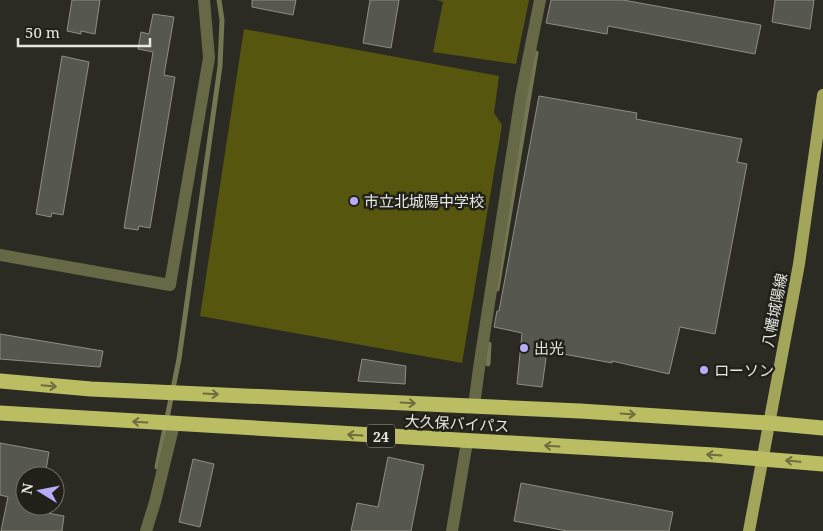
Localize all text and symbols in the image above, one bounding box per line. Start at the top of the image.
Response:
scale bar [18,15,150,47]
text: 50 m [25,22,60,42]
place label: 市立北城陽中学校 [364,191,484,211]
marker: 市立北城陽中学校 [348,195,360,207]
street label: 八幡城陽線 [757,271,791,349]
place label: 出光 [534,338,564,358]
marker: 出光 [518,342,530,354]
place label: ローソン [714,360,774,380]
marker: ローソン [698,364,710,376]
one-way arrow [40,381,56,390]
one-way arrow [203,390,219,399]
one-way arrow [400,398,416,408]
street label: 大久保バイパス [404,410,510,436]
one-way arrow [620,410,636,419]
one-way arrow [132,417,148,426]
road number: 24 [367,424,395,448]
one-way arrow [347,430,363,439]
one-way arrow [544,442,560,451]
one-way arrow [706,451,722,460]
one-way arrow [785,457,801,466]
north arrow [15,466,65,516]
text: N [16,482,37,496]

